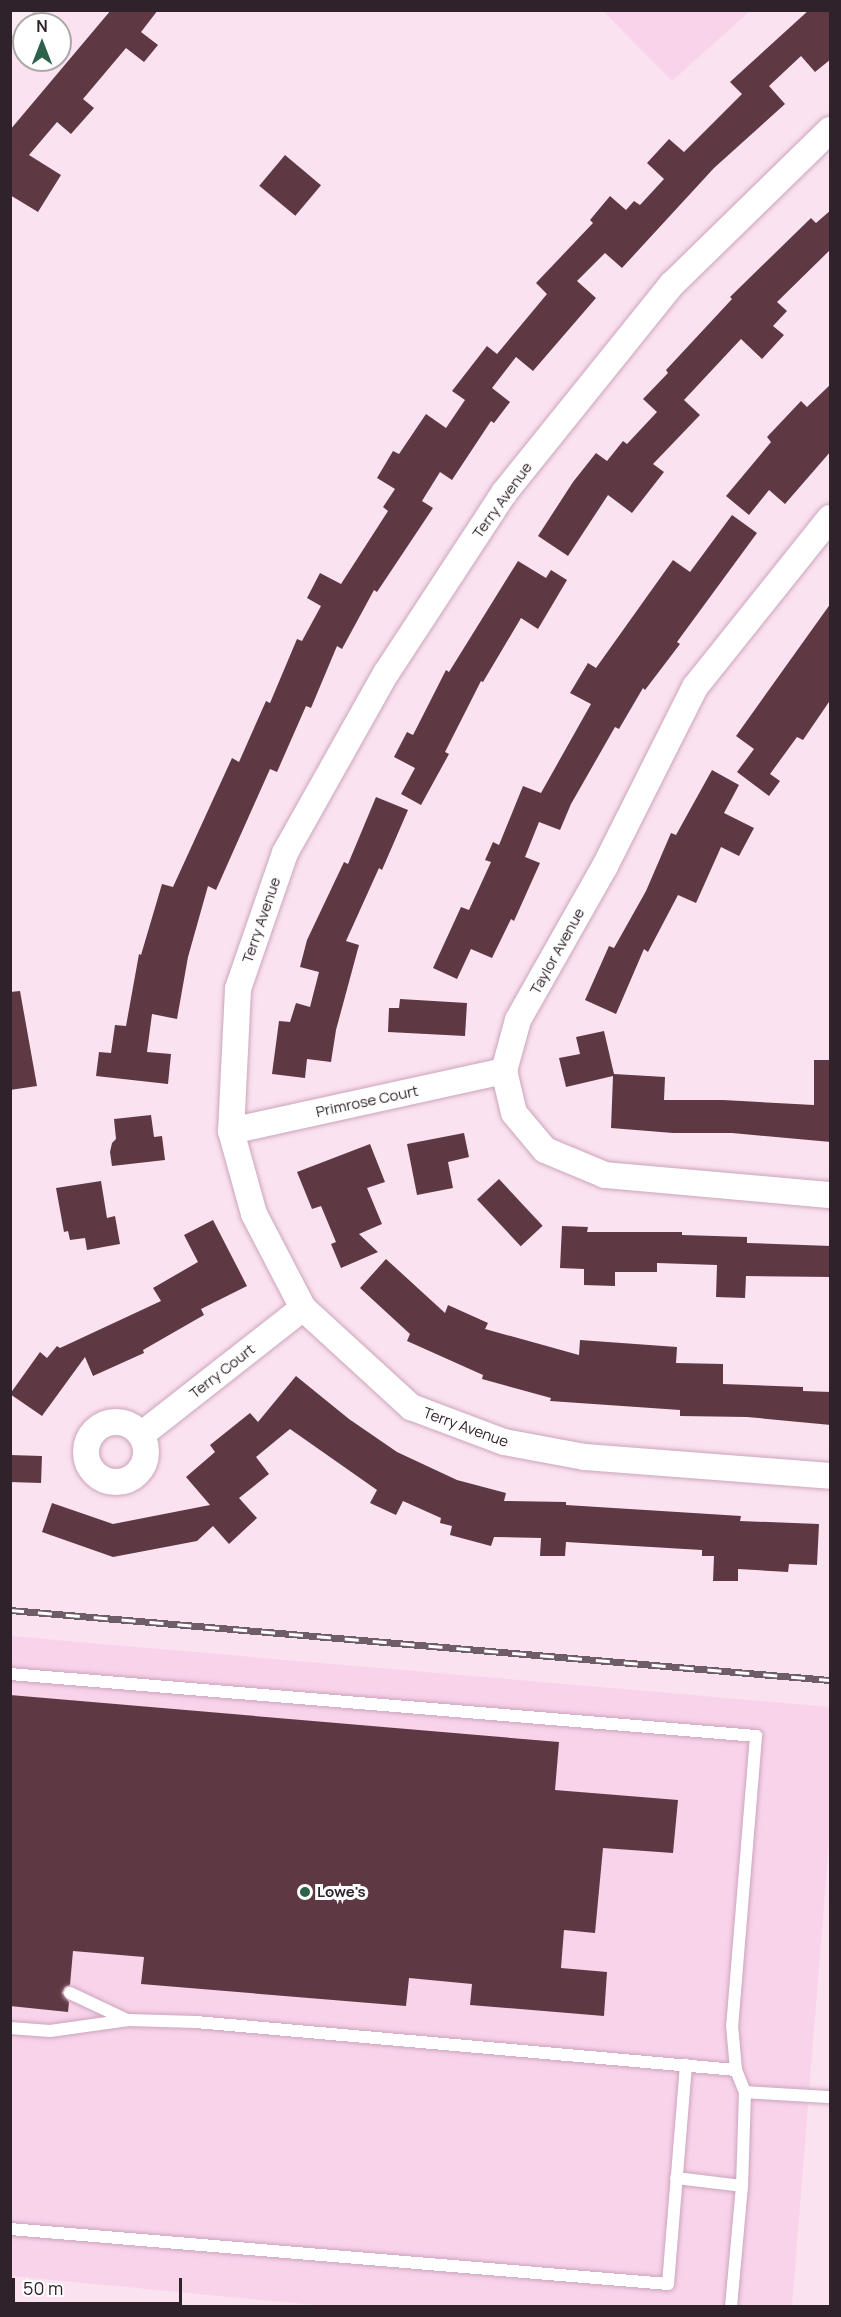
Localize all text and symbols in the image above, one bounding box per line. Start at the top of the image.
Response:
north arrow [12,12,72,72]
text: N [36,15,48,37]
street label: Terry Avenue [468,459,536,541]
street label: Terry Avenue [238,875,284,965]
street label: Taylor Avenue [526,905,588,997]
street label: Primrose Court [314,1081,420,1121]
street label: Terry Court [186,1340,258,1402]
street label: Terry Avenue [421,1403,511,1451]
place label: Lowe's [317,1883,366,1901]
marker: Lowe's [298,1885,312,1899]
scale bar [15,2266,184,2304]
text: 50 m [23,2276,63,2300]

